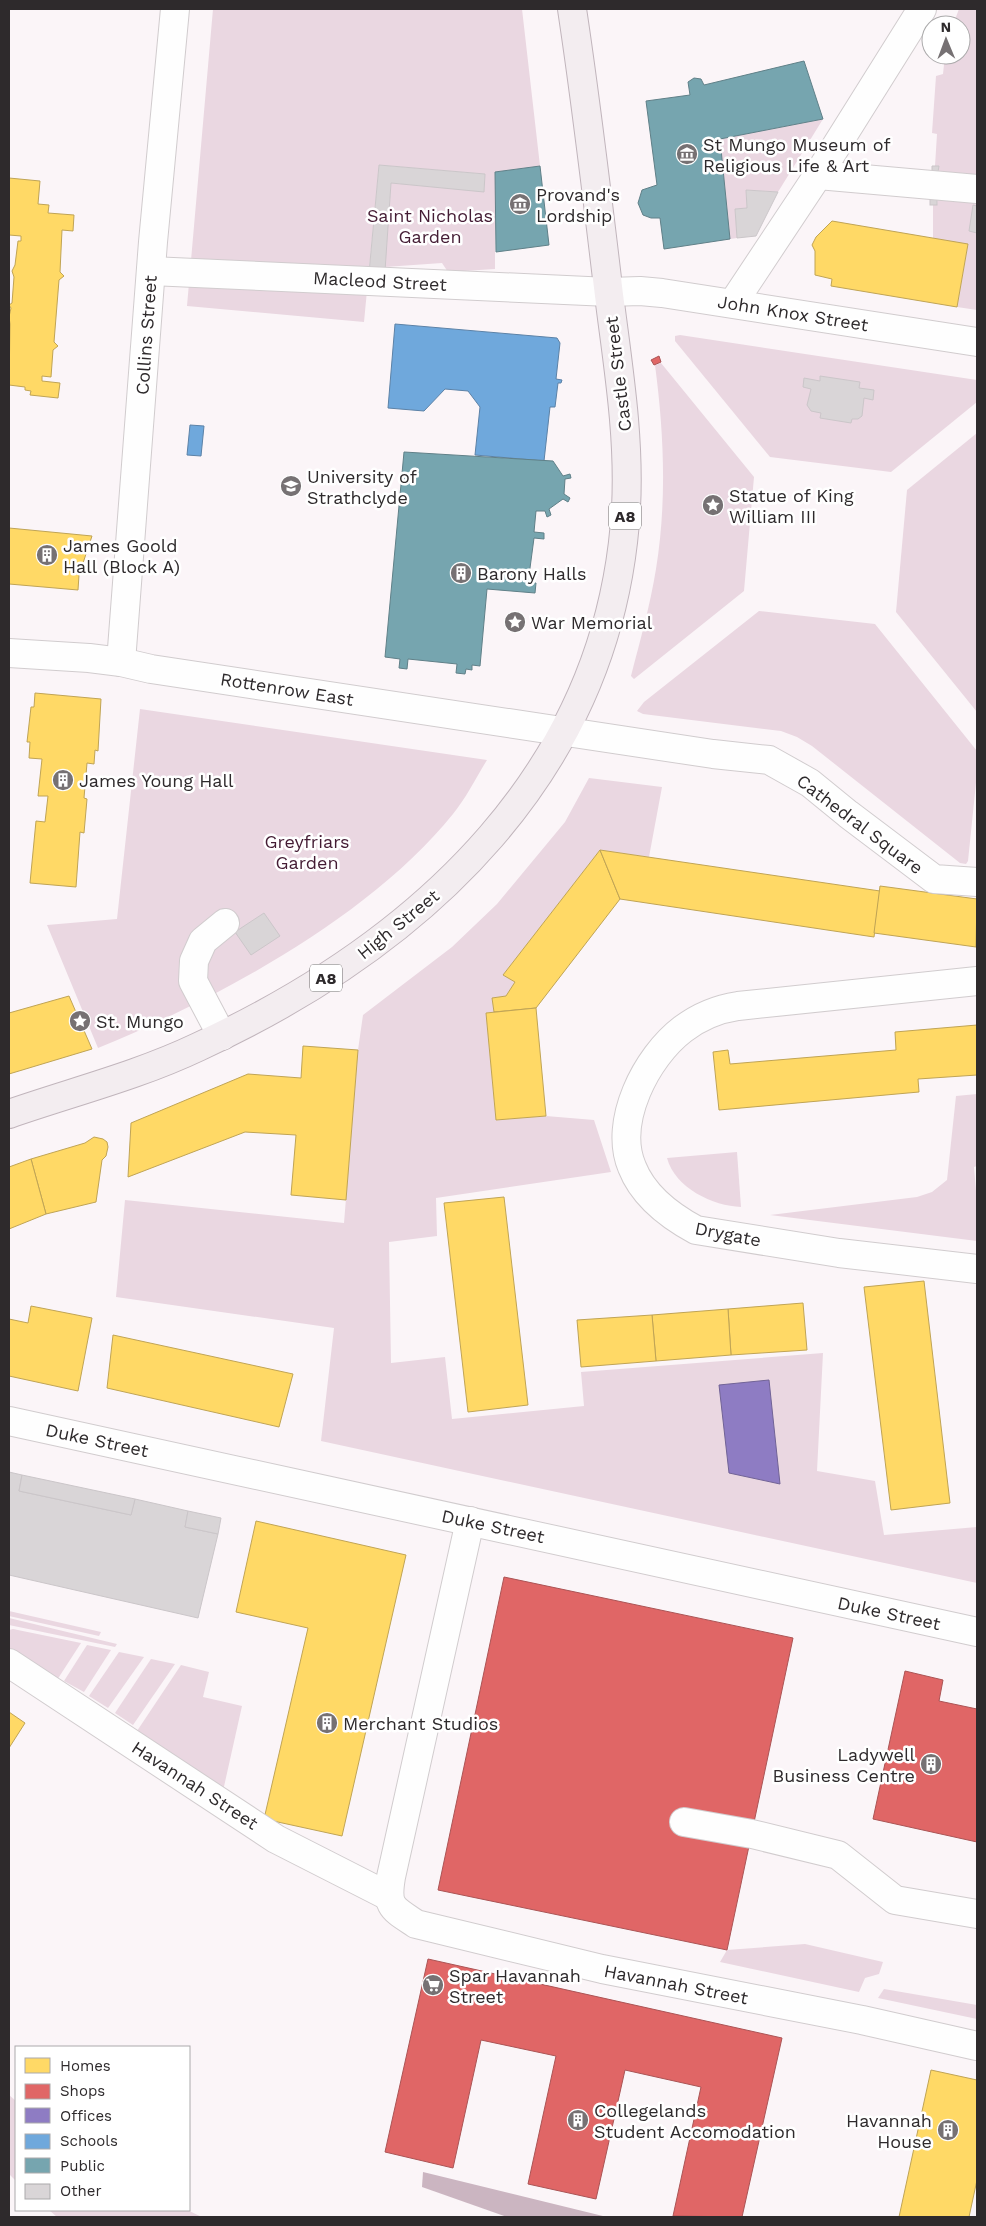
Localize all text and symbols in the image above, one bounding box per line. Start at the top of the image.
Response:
north arrow [921,15,971,65]
text: N [940,19,951,35]
place label: St Mungo Museum of Religious Life & Art [703,134,891,176]
museum icon: St Mungo Museum of Religious Life & Art [675,142,699,166]
place label: Provand's Lordship [536,184,620,226]
museum icon: Provand's Lordship [508,192,532,216]
park label: Saint Nicholas Garden [367,205,493,247]
street label: Macleod Street [313,267,448,295]
street label: Collins Street [131,274,161,396]
street label: John Knox Street [716,291,870,335]
street label: Castle Street [600,315,635,433]
place label: University of Strathclyde [307,466,417,508]
school or university icon: University of Strathclyde [279,474,303,498]
place label: Statue of King William III [729,485,854,527]
place icon: Statue of King William III [701,493,725,517]
road number: A8 [609,502,641,530]
place label: James Goold Hall (Block A) [63,535,180,577]
building icon: James Goold Hall (Block A) [35,543,59,567]
building icon: Barony Halls [449,561,473,585]
place label: Barony Halls [477,563,586,584]
place icon: War Memorial [503,610,527,634]
place label: War Memorial [531,612,653,633]
street label: Rottenrow East [219,668,356,710]
building icon: James Young Hall [51,768,75,792]
place label: James Young Hall [79,770,234,791]
street label: Cathedral Square [793,770,927,878]
park label: Greyfriars Garden [264,831,350,873]
street label: High Street [353,884,443,963]
road number: A8 [310,964,342,991]
place icon: St. Mungo [68,1009,92,1033]
place label: St. Mungo [96,1011,184,1032]
street label: Drygate [693,1217,763,1251]
street label: Duke Street [44,1419,151,1461]
street label: Duke Street [440,1505,547,1547]
street label: Duke Street [836,1592,943,1634]
building icon: Merchant Studios [315,1711,339,1735]
place label: Merchant Studios [343,1713,498,1734]
street label: Havannah Street [128,1736,262,1834]
place label: Ladywell Business Centre [772,1744,915,1786]
building icon: Ladywell Business Centre [919,1752,943,1776]
street label: Havannah Street [602,1960,750,2008]
place label: Spar Havannah Street [449,1965,581,2007]
supermarket icon: Spar Havannah Street [421,1973,445,1997]
legend [15,2046,190,2211]
text: Homes [60,2057,111,2075]
text: Shops [60,2082,105,2100]
place label: Collegelands Student Accomodation [594,2100,796,2142]
text: Offices [60,2107,112,2125]
building icon: Collegelands Student Accomodation [566,2108,590,2132]
place label: Havannah House [846,2110,932,2152]
building icon: Havannah House [936,2118,960,2142]
text: Schools [60,2132,118,2150]
text: Public [60,2157,105,2175]
text: Other [60,2182,102,2200]

